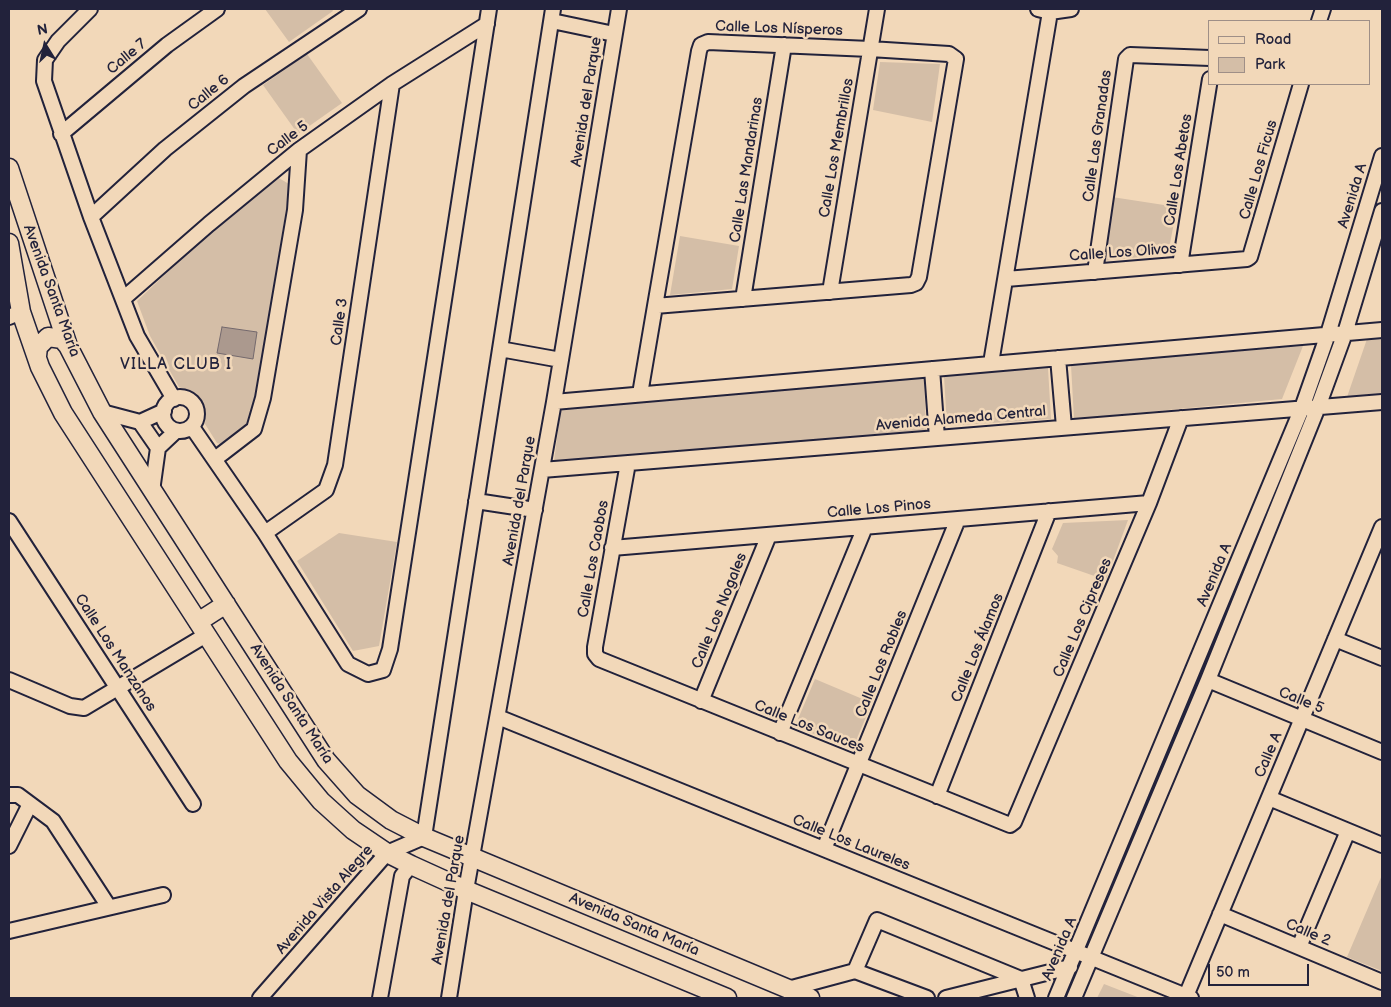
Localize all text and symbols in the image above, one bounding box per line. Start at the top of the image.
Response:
street label: Calle Los Nísperos [715,18,843,40]
north arrow [20,20,70,70]
text: N [36,20,49,39]
legend [1208,20,1371,85]
text: Road [1255,30,1291,49]
street label: Calle 7 [104,35,150,79]
street label: Avenida del Parque [568,36,606,168]
text: Park [1255,55,1285,74]
street label: Calle Las Granadas [1080,69,1116,203]
street label: Calle 6 [185,71,233,115]
street label: Calle Los Membrillos [816,77,858,219]
street label: Calle Las Mandarinas [727,96,767,244]
street label: Calle Los Abetos [1161,113,1197,227]
street label: Calle 5 [264,118,312,160]
street label: Calle Los Ficus [1236,118,1282,222]
street label: Avenida A [1335,161,1371,231]
street label: Avenida Santa María [19,222,83,360]
street label: Calle Los Olivos [1069,240,1177,266]
street label: Calle 3 [328,297,352,347]
district label: VILLA CLUB I [119,355,233,375]
street label: Avenida Alameda Central [875,403,1047,435]
street label: Avenida del Parque [500,435,540,567]
street label: Calle Los Pinos [826,495,932,523]
street label: Calle Los Caobos [575,499,613,619]
street label: Avenida A [1194,541,1236,609]
street label: Calle Los Nogales [689,550,751,672]
street label: Calle Los Cipreses [1050,556,1116,680]
street label: Calle Los Manzanos [70,591,160,715]
street label: Calle Los Álamos [948,591,1008,705]
street label: Calle Los Robles [852,608,912,720]
street label: Avenida Santa María [245,641,337,767]
street label: Calle 5 [1276,684,1326,718]
street label: Calle Los Sauces [751,697,867,757]
street label: Calle A [1251,729,1287,781]
street label: Calle Los Laureles [789,811,913,875]
street label: Avenida del Parque [429,834,469,966]
street label: Avenida Vista Alegre [273,842,377,958]
street label: Avenida Santa María [566,889,702,961]
street label: Avenida A [1039,915,1081,983]
street label: Calle 2 [1283,915,1333,951]
scale bar [1211,954,1312,986]
text: 50 m [1216,963,1250,982]

